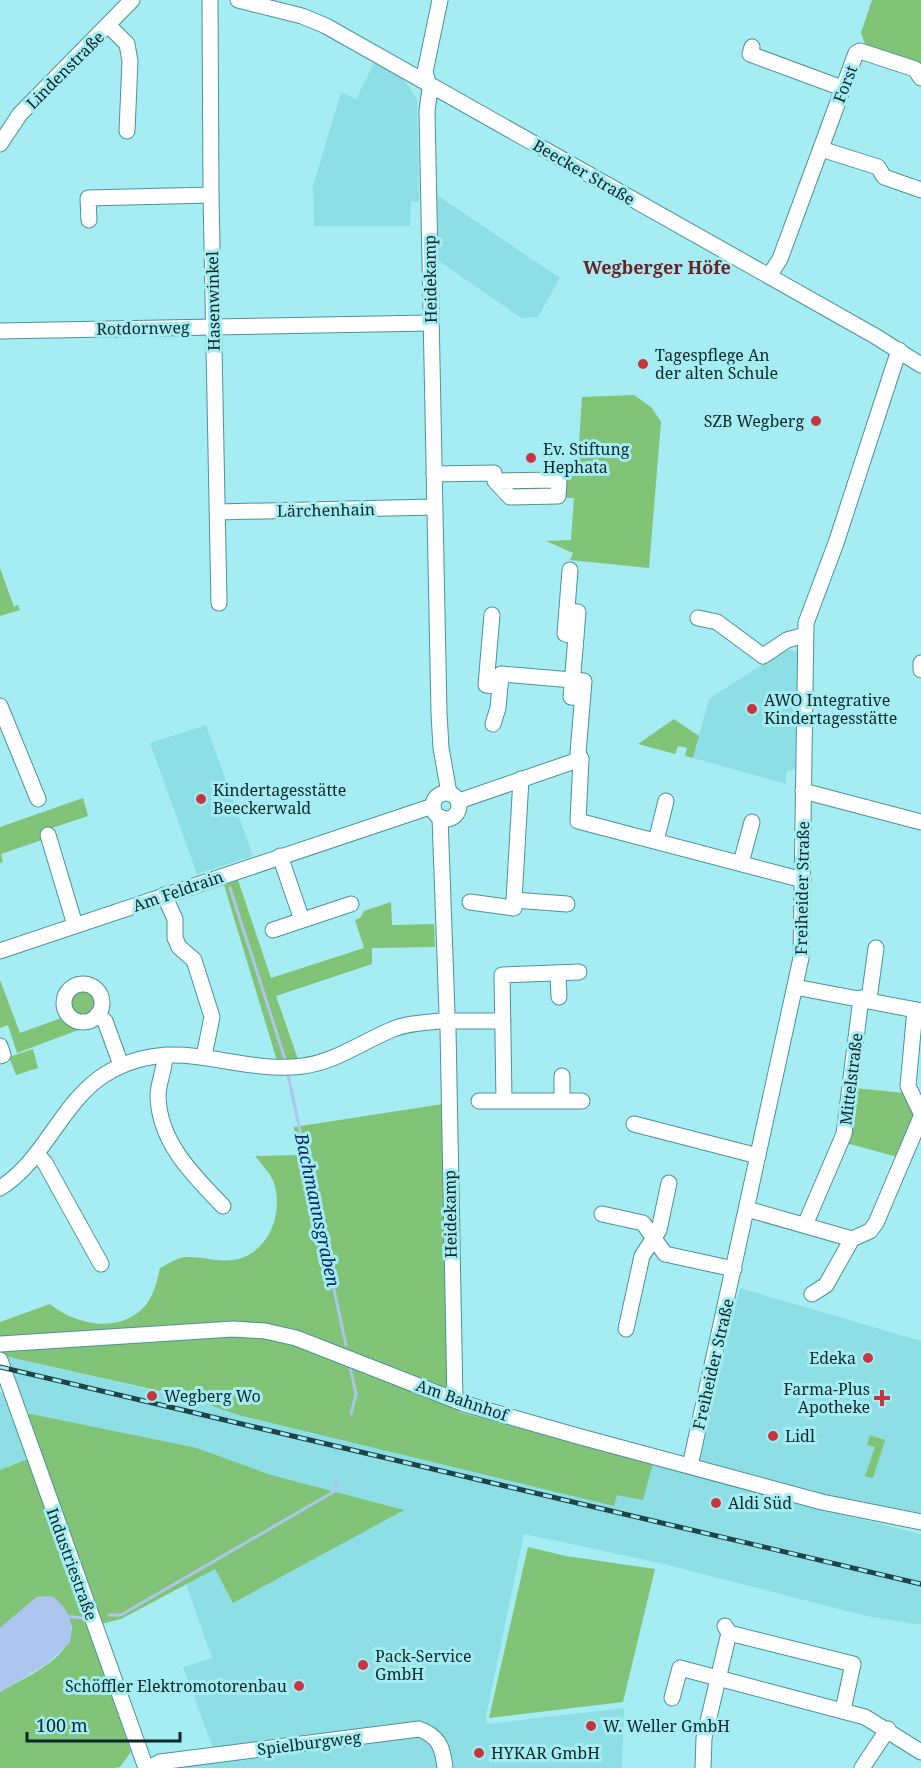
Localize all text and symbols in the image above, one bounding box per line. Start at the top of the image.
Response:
street label: Lindenstraße [21,26,109,114]
street label: Forst [828,62,862,106]
street label: Beecker Straße [529,134,639,210]
street label: Heidekamp [418,235,442,323]
street label: Hasenwinkel [201,251,225,351]
district label: Wegberger Höfe [583,255,731,279]
street label: Rotdornweg [96,316,190,340]
place label: Tagespflege An der alten Schule [655,344,778,384]
marker: Tagespflege An der alten Schule [636,357,650,371]
place label: SZB Wegberg [704,410,804,432]
marker: SZB Wegberg [809,414,823,428]
place label: Ev. Stiftung Hephata [543,438,630,478]
marker: Ev. Stiftung Hephata [524,451,538,465]
street label: Lärchenhain [277,498,375,522]
place label: AWO Integrative Kindertagesstätte [764,689,897,729]
marker: AWO Integrative Kindertagesstätte [745,702,759,716]
place label: Kindertagesstätte Beeckerwald [213,779,346,819]
marker: Kindertagesstätte Beeckerwald [194,792,208,806]
street label: Freiheider Straße [790,821,814,955]
street label: Am Feldrain [130,865,226,917]
street label: Mittelstraße [834,1032,868,1126]
water label: Bachmannsgraben [290,1130,346,1289]
street label: Heidekamp [438,1170,462,1258]
street label: Freiheider Straße [687,1296,739,1432]
place label: Edeka [809,1347,856,1369]
marker: Edeka [861,1351,875,1365]
street label: Am Bahnhof [413,1374,513,1427]
place label: Farma-Plus Apotheke [784,1378,870,1418]
place label: Wegberg Wo [164,1385,261,1407]
marker: Wegberg Wo [145,1389,159,1403]
marker: Farma-Plus Apotheke [875,1391,889,1405]
place label: Lidl [785,1425,815,1447]
marker: Lidl [766,1429,780,1443]
place label: Aldi Süd [728,1492,792,1514]
marker: Aldi Süd [709,1496,723,1510]
street label: Industriestraße [41,1505,103,1623]
place label: Pack-Service GmbH [375,1645,471,1685]
marker: Pack-Service GmbH [356,1658,370,1672]
place label: Schöffler Elektromotorenbau [65,1675,287,1697]
marker: Schöffler Elektromotorenbau [292,1679,306,1693]
scale bar [27,1705,180,1743]
text: 100 m [36,1713,88,1737]
place label: W. Weller GmbH [603,1715,730,1737]
marker: W. Weller GmbH [584,1719,598,1733]
street label: Spielburgweg [256,1726,362,1760]
place label: HYKAR GmbH [491,1742,600,1764]
marker: HYKAR GmbH [472,1746,486,1760]

